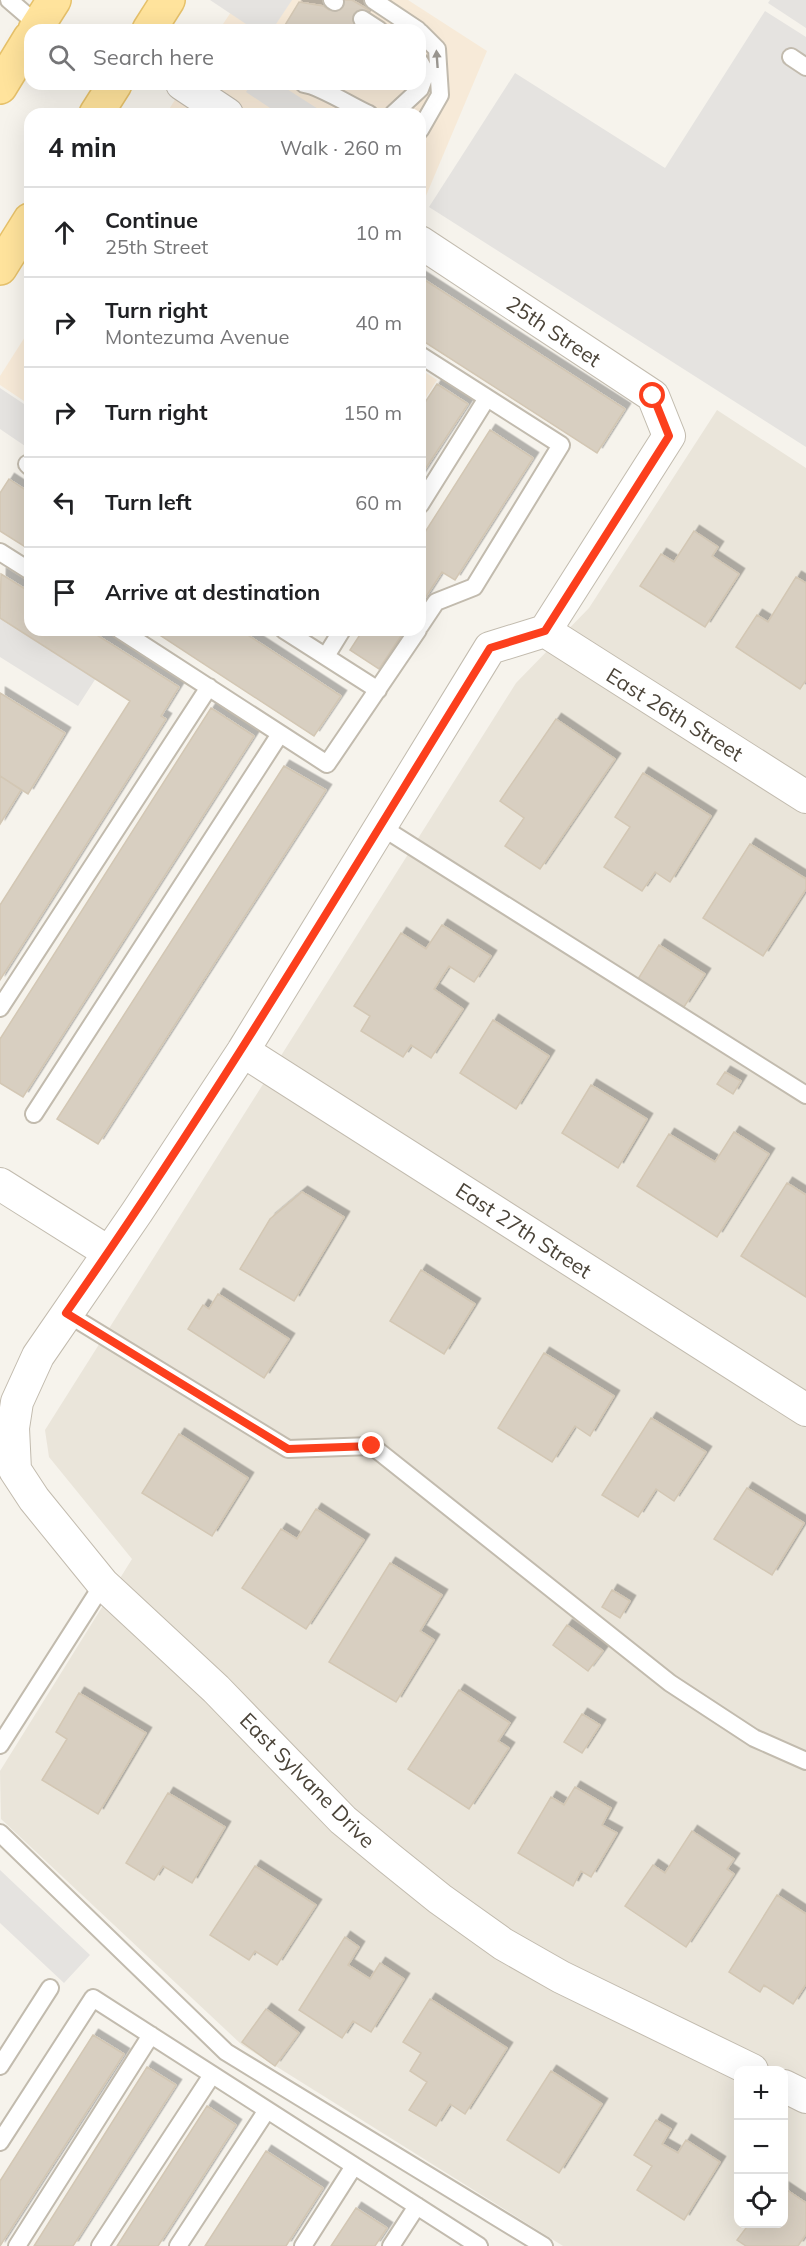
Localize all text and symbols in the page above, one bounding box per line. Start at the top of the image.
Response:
search box [24,24,426,90]
icon: search [45,41,78,74]
text: Search here [93,43,214,71]
one-way arrow [432,49,442,68]
text: 4 min [48,131,117,164]
text: Walk · 260 m [280,135,402,160]
text: Continue [105,206,198,234]
icon: ahead [48,216,81,249]
text: 10 m [355,220,402,245]
text: 25th Street [105,234,208,259]
street label: 25th Street [502,290,606,372]
text: Turn right [105,296,208,324]
icon: right [48,306,81,339]
text: 40 m [355,310,402,335]
text: Montezuma Avenue [105,324,289,349]
route start [639,382,665,408]
icon: right [48,396,81,429]
text: Turn right [105,398,208,426]
text: 150 m [343,400,402,425]
icon: left [48,486,81,519]
text: Turn left [105,488,192,516]
text: 60 m [355,490,402,515]
icon: arrive [48,576,81,609]
text: Arrive at destination [105,578,320,606]
street label: East 26th Street [602,662,748,766]
street label: East 27th Street [451,1177,597,1283]
route end [358,1432,384,1458]
street label: East Sylvane Drive [235,1707,381,1853]
map controls [734,2066,788,2228]
button: + [734,2066,788,2120]
button: − [734,2120,788,2174]
button: locate [734,2174,788,2228]

